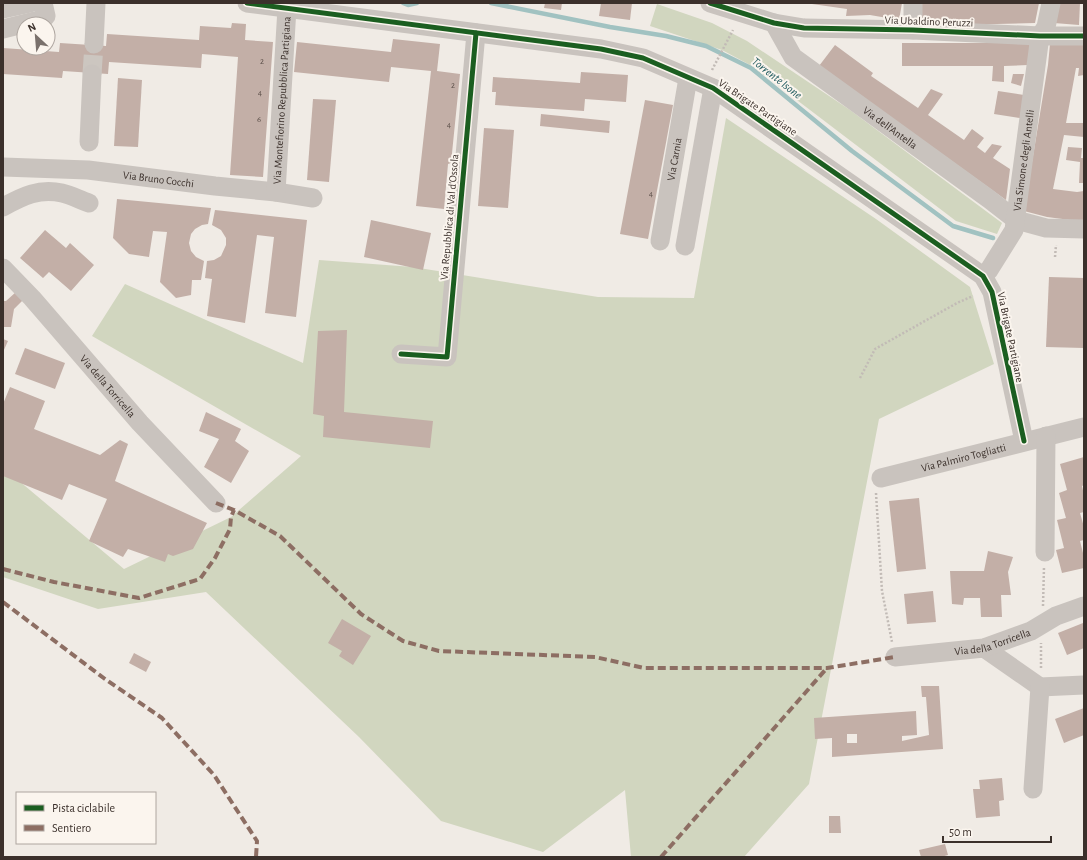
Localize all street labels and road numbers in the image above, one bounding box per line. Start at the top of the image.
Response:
street label: Via Ubaldino Peruzzi [885,14,973,29]
street label: Via Montefiorino Repubblica Partigiana [271,16,292,184]
street label: Via Brigate Partigiane [716,77,799,138]
street label: Via dell'Antella [861,105,919,151]
street label: Via Simone degli Antelli [1012,109,1036,212]
street label: Via Carnia [665,137,684,182]
street label: Via Repubblica di Val d'Ossola [439,154,460,281]
street label: Via Bruno Cocchi [122,169,194,189]
street label: Via Brigate Partigiane [996,291,1025,383]
street label: Via della Torricella [78,353,137,420]
street label: Via Palmiro Togliatti [920,442,1007,474]
street label: Via della Torricella [954,627,1032,657]

